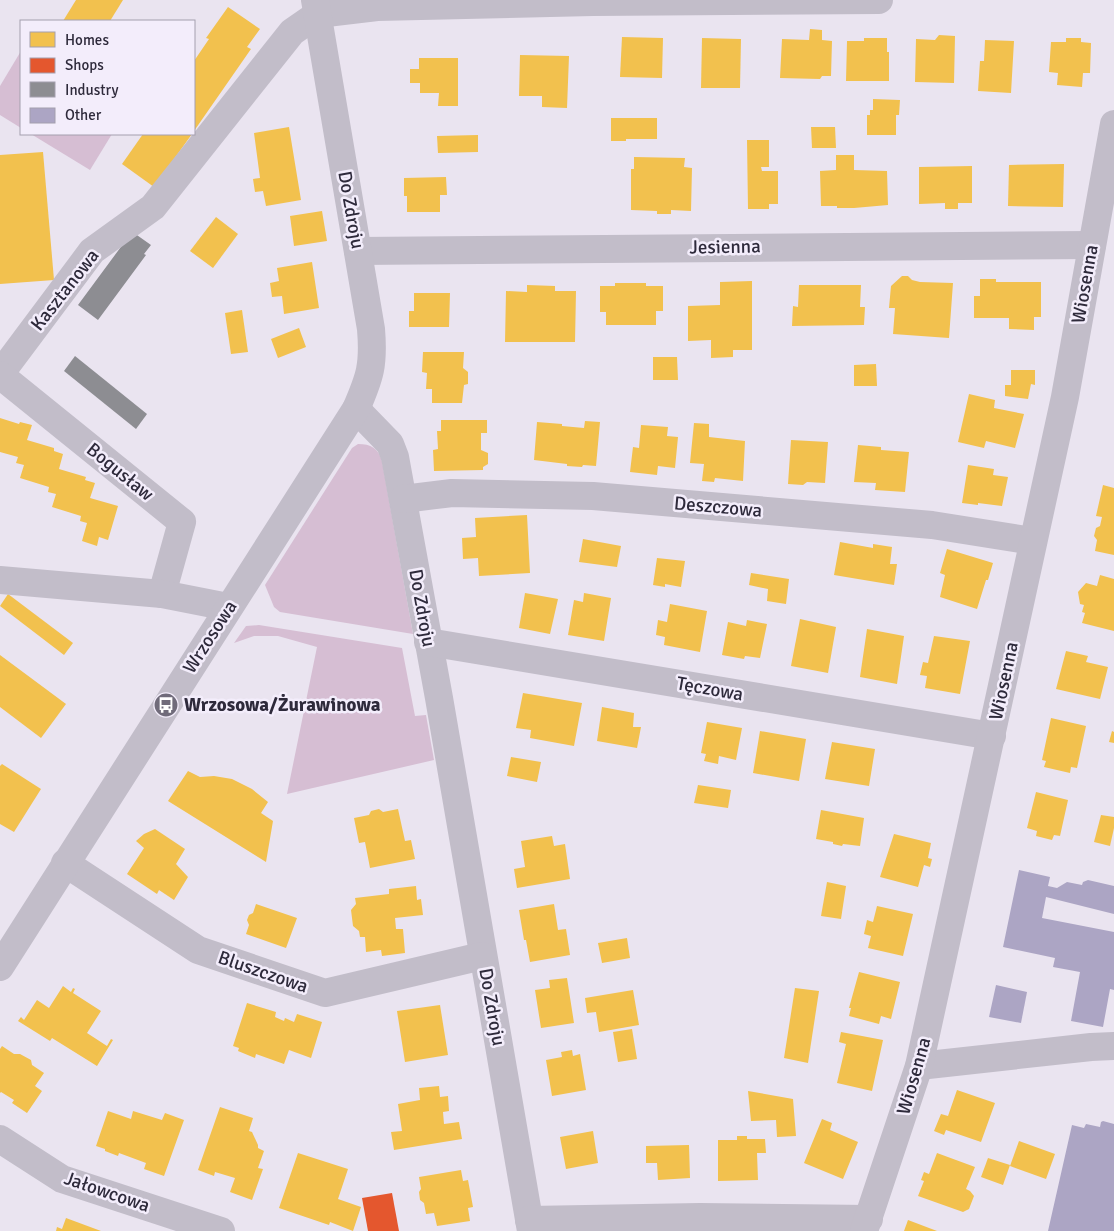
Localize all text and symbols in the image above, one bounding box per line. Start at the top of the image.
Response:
legend [20,20,195,135]
text: Homes [65,31,109,49]
text: Shops [65,56,104,74]
text: Industry [65,81,118,99]
text: Other [65,106,102,124]
street label: Do Zdroju [332,169,370,251]
street label: Jesienna [689,234,761,260]
street label: Wiosenna [1066,243,1104,325]
street label: Kasztanowa [26,244,104,336]
street label: Bogusław [82,438,159,507]
street label: Deszczowa [673,491,763,523]
street label: Do Zdroju [403,567,441,649]
street label: Wrzosowa [178,596,242,678]
street label: Wiosenna [984,640,1024,722]
street label: Tęczowa [675,671,745,707]
bus stop icon: Wrzosowa/Żurawinowa [153,692,179,718]
place label: Wrzosowa/Żurawinowa [184,693,381,717]
street label: Bluszczowa [215,945,311,999]
street label: Do Zdroju [473,966,511,1048]
street label: Wiosenna [892,1035,936,1117]
street label: Jałowcowa [61,1166,153,1218]

